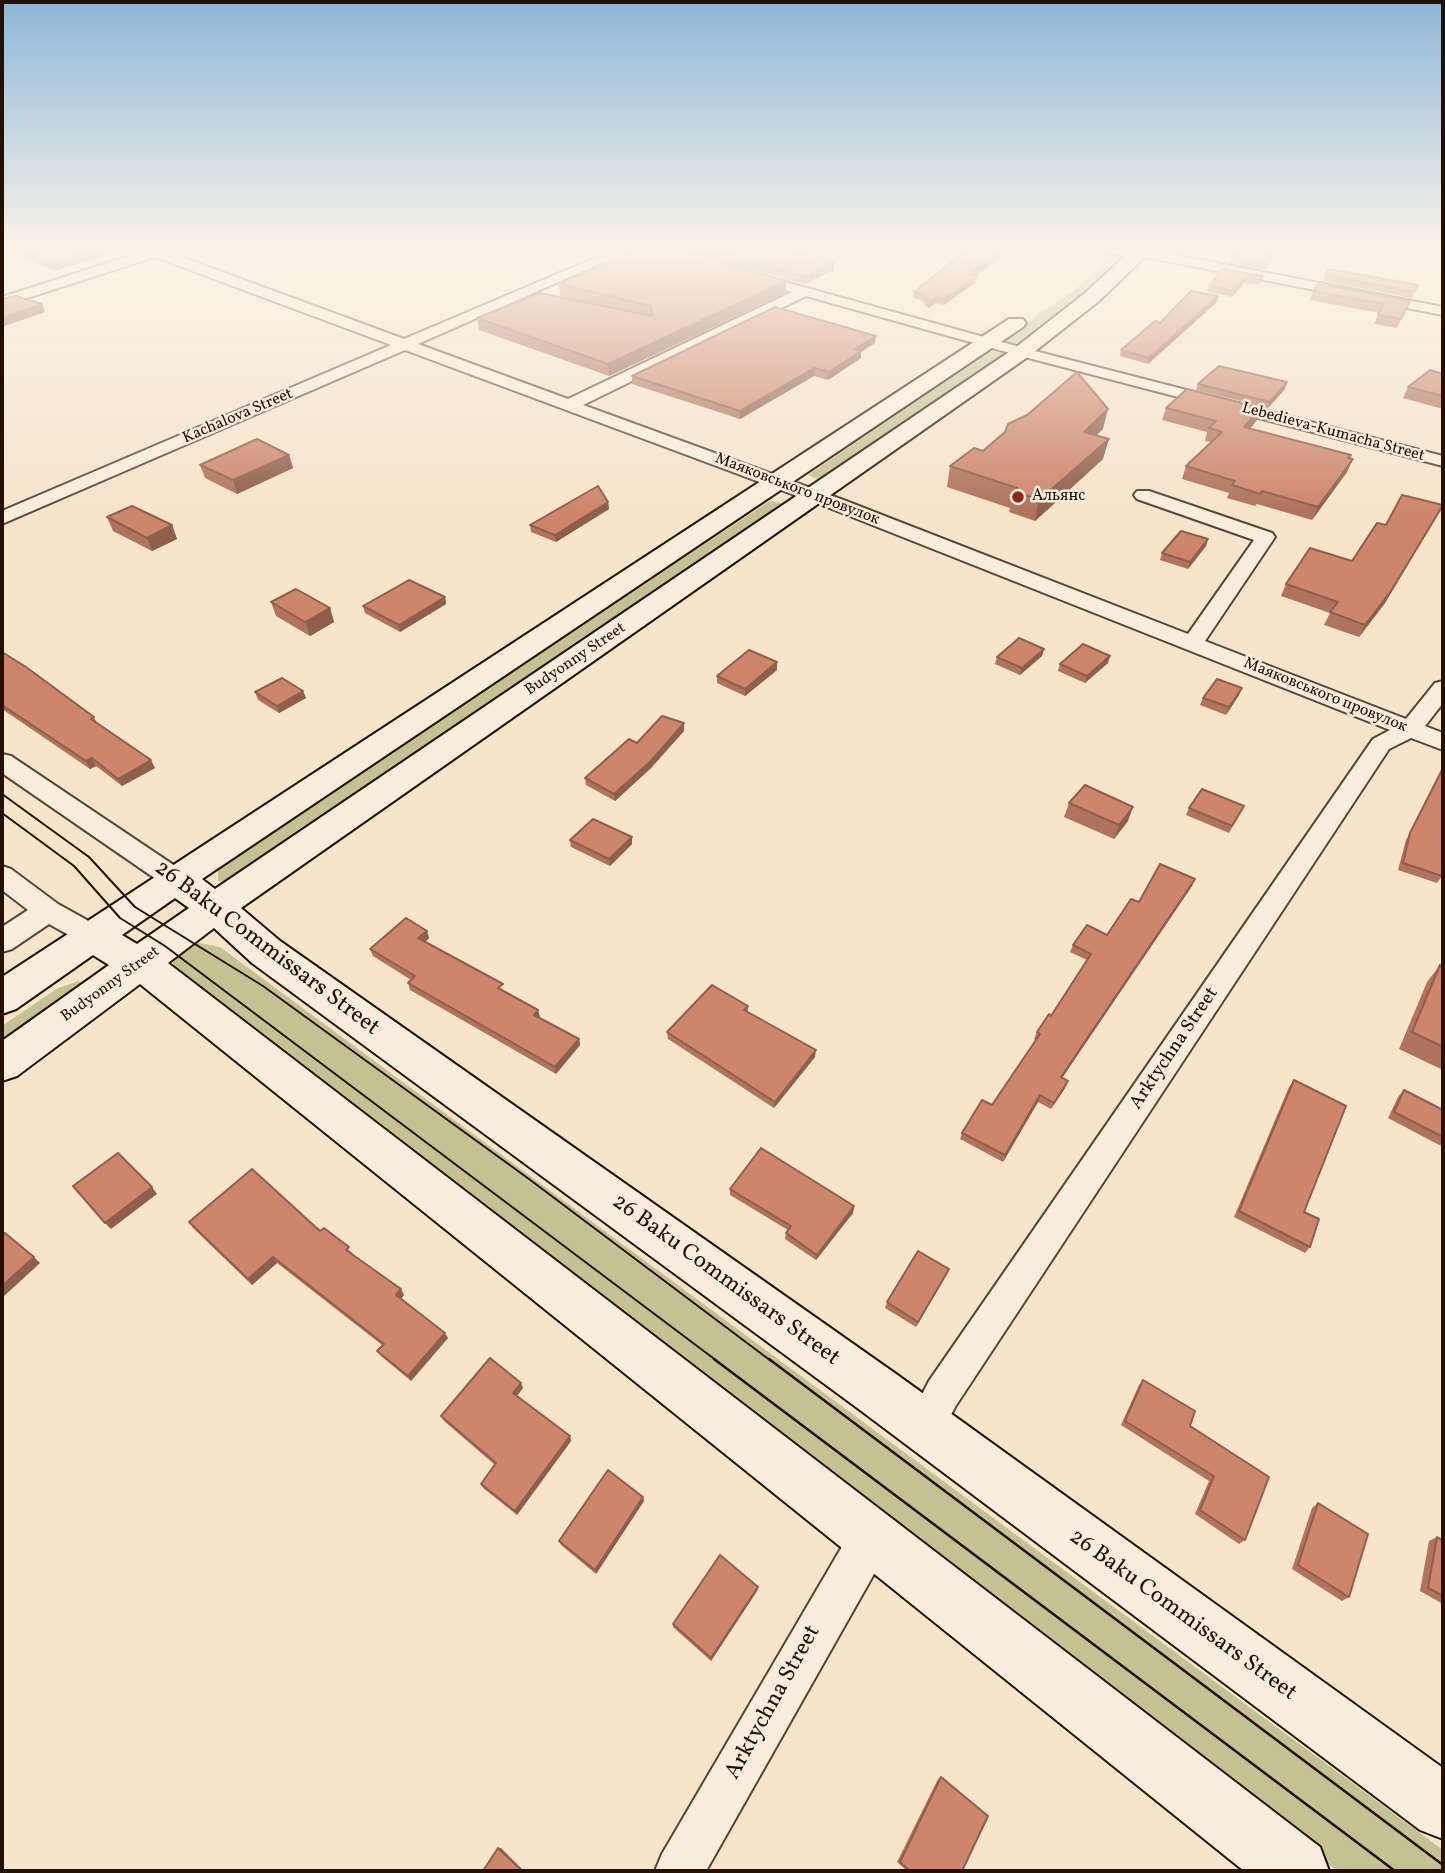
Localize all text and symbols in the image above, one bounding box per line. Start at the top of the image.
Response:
street label: Kachalova Street [180,385,296,449]
street label: Lebedieva-Kumacha Street [1240,399,1426,467]
street label: Маяковського провулок [712,450,882,530]
place label: Альянс [1032,487,1085,507]
marker: Альянс [1010,489,1026,505]
street label: Budyonny Street [522,619,630,701]
street label: Маяковського провулок [1240,654,1410,738]
street label: 26 Baku Commissars Street [148,855,384,1043]
street label: Budyonny Street [58,943,164,1027]
street label: Arktychna Street [1126,984,1224,1114]
street label: 26 Baku Commissars Street [606,1189,844,1373]
street label: 26 Baku Commissars Street [1063,1524,1301,1708]
street label: Arktychna Street [720,1621,828,1785]

